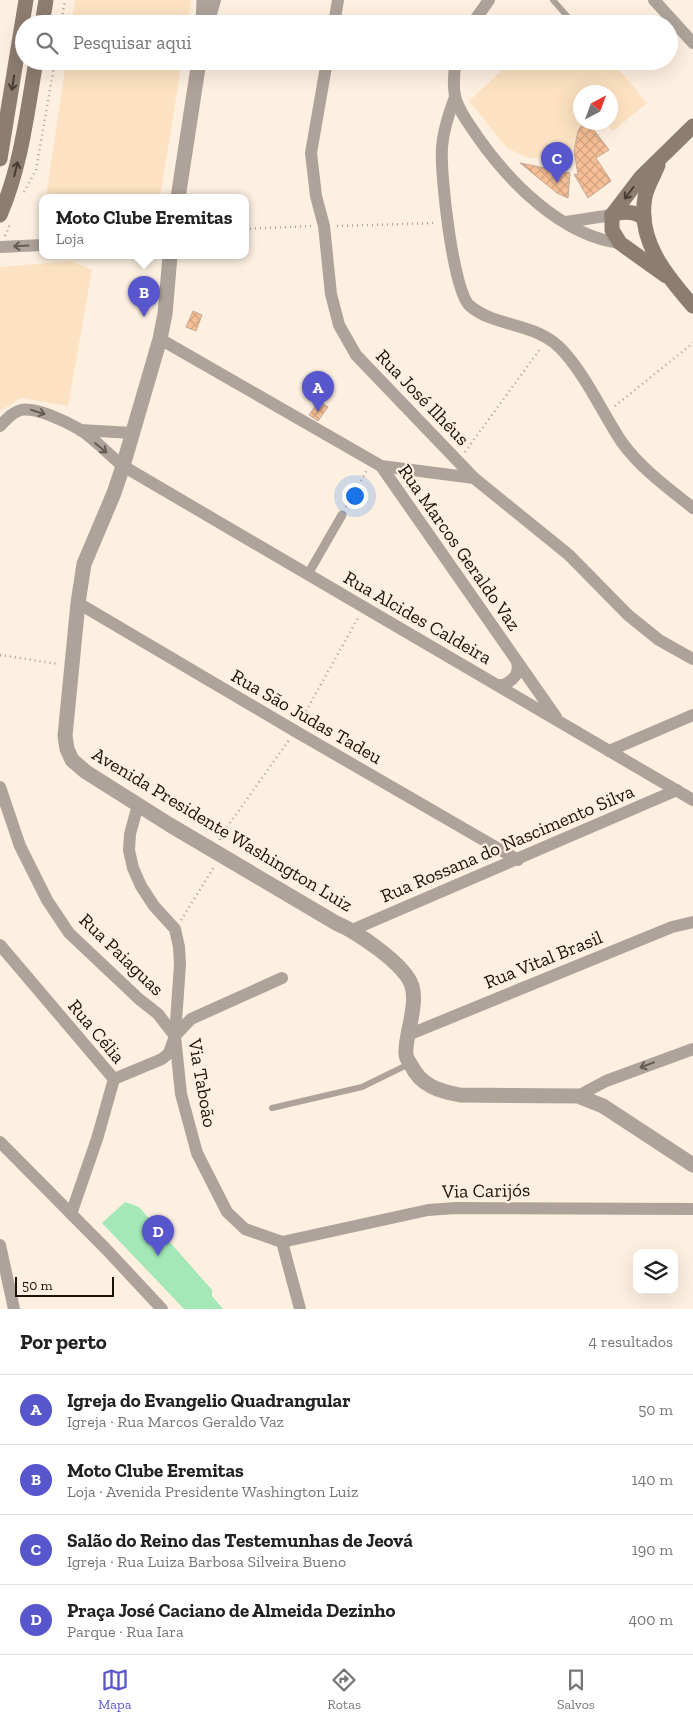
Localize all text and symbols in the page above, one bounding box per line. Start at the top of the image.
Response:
search box [15,15,678,70]
icon: search [33,29,61,57]
text: Pesquisar aqui [73,31,192,54]
one-way arrow [7,74,17,90]
north arrow [573,85,618,130]
pin: C [541,142,573,183]
one-way arrow [12,161,21,177]
one-way arrow [624,186,634,200]
popup [39,194,249,259]
text: Moto Clube Eremitas [56,206,232,229]
text: Loja [56,229,84,248]
one-way arrow [14,242,30,251]
pin: B [128,276,160,317]
street label: Rua José Ilhéus [371,344,474,450]
pin: A [302,371,334,412]
one-way arrow [30,408,46,418]
one-way arrow [95,442,108,454]
street label: Rua Marcos Geraldo Vaz [393,460,526,635]
your location [342,483,368,509]
street label: Rua Alcides Caldeira [340,566,496,669]
street label: Rua São Judas Tadeu [227,664,386,769]
street label: Avenida Presidente Washington Luiz [88,742,357,917]
street label: Rua Rossana do Nascimento Silva [377,779,638,907]
street label: Rua Paiaguas [74,908,169,1000]
street label: Rua Vital Brasil [481,925,606,994]
street label: Rua Célia [63,995,130,1068]
street label: Via Taboão [183,1036,222,1129]
one-way arrow [640,1061,655,1071]
street label: Via Carijós [441,1178,530,1203]
pin: D [142,1215,174,1256]
map controls [633,1249,678,1294]
button: layers [633,1249,678,1294]
scale bar [15,1274,114,1297]
text: 50 m [22,1277,53,1294]
text: Por perto [20,1329,107,1354]
text: 4 resultados [589,1332,673,1351]
text: Igreja do Evangelio Quadrangular [67,1389,351,1412]
text: A [31,1400,42,1419]
text: 50 m [638,1400,673,1419]
text: Igreja · Rua Marcos Geraldo Vaz [67,1412,284,1431]
text: Moto Clube Eremitas [67,1459,244,1482]
text: B [31,1470,41,1489]
text: 140 m [632,1470,673,1489]
text: Loja · Avenida Presidente Washington Luiz [67,1482,359,1501]
text: Salão do Reino das Testemunhas de Jeová [67,1529,413,1552]
text: C [31,1540,41,1559]
text: 190 m [632,1540,673,1559]
text: Igreja · Rua Luiza Barbosa Silveira Bueno [67,1552,346,1571]
text: Praça José Caciano de Almeida Dezinho [67,1599,395,1622]
text: D [30,1610,42,1629]
text: 400 m [629,1610,673,1629]
text: Parque · Rua Iara [67,1622,184,1641]
tab: Mapa [98,1666,131,1713]
tab: Rotas [327,1666,361,1713]
tab: Salvos [557,1666,595,1713]

